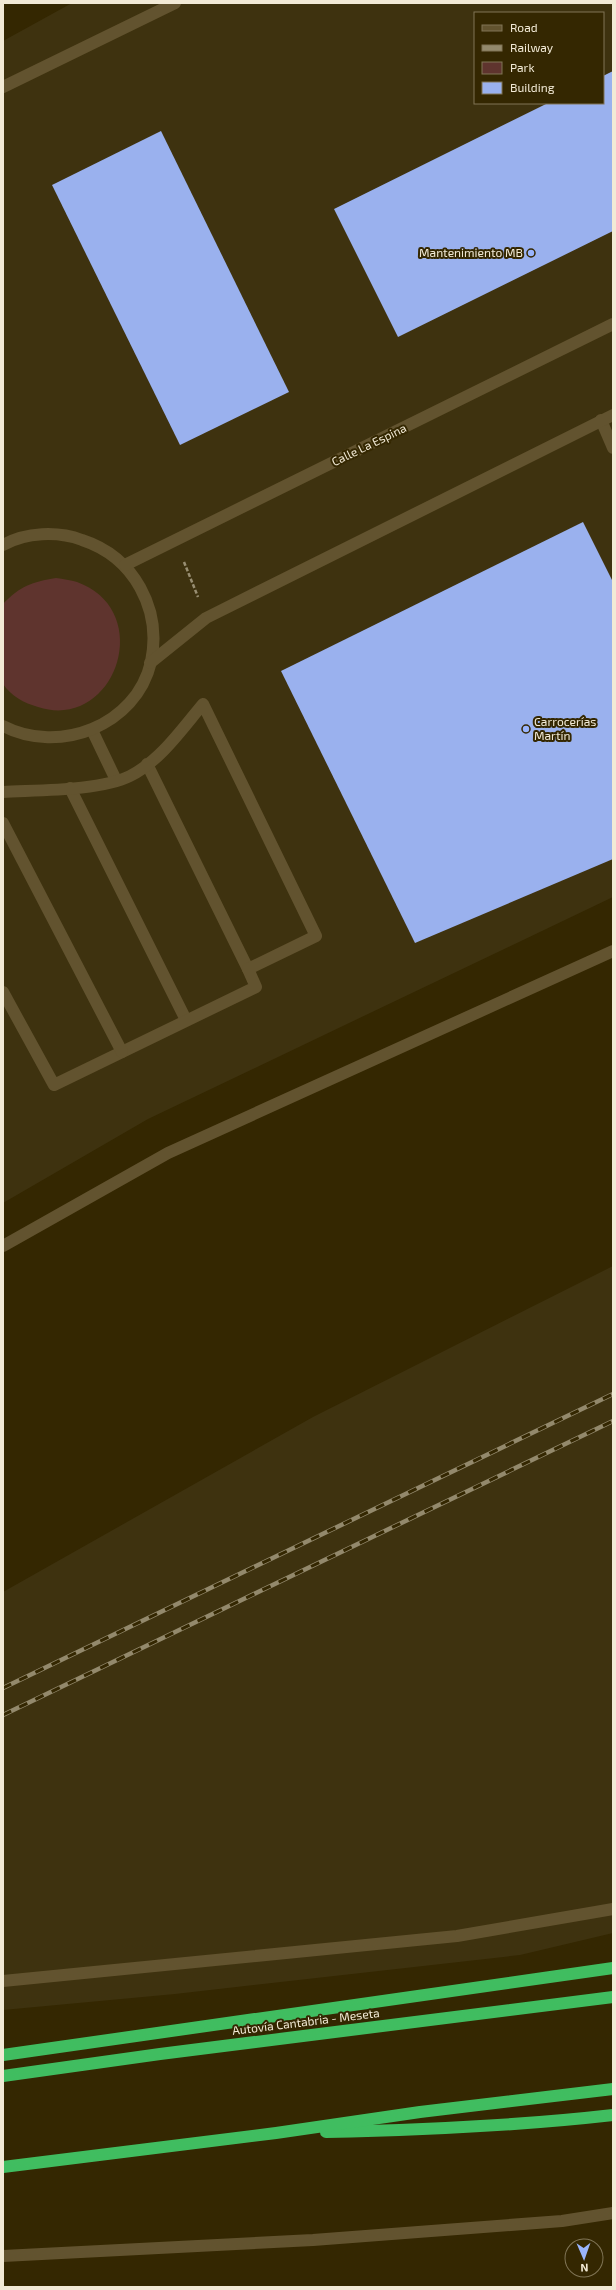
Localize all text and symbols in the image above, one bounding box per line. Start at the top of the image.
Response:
legend [474,12,604,104]
text: Road [510,20,538,34]
text: Railway [510,40,554,54]
text: Park [510,60,535,74]
text: Building [510,80,555,94]
place label: Mantenimiento MB [419,245,523,259]
marker: Mantenimiento MB [526,248,536,258]
street label: Calle La Espina [329,420,408,468]
place label: Carrocerías Martín [534,714,596,742]
marker: Carrocerías Martín [521,724,531,734]
street label: Autovía Cantabria - Meseta [231,2005,380,2037]
north arrow [564,2238,604,2278]
text: N [580,2262,589,2275]

